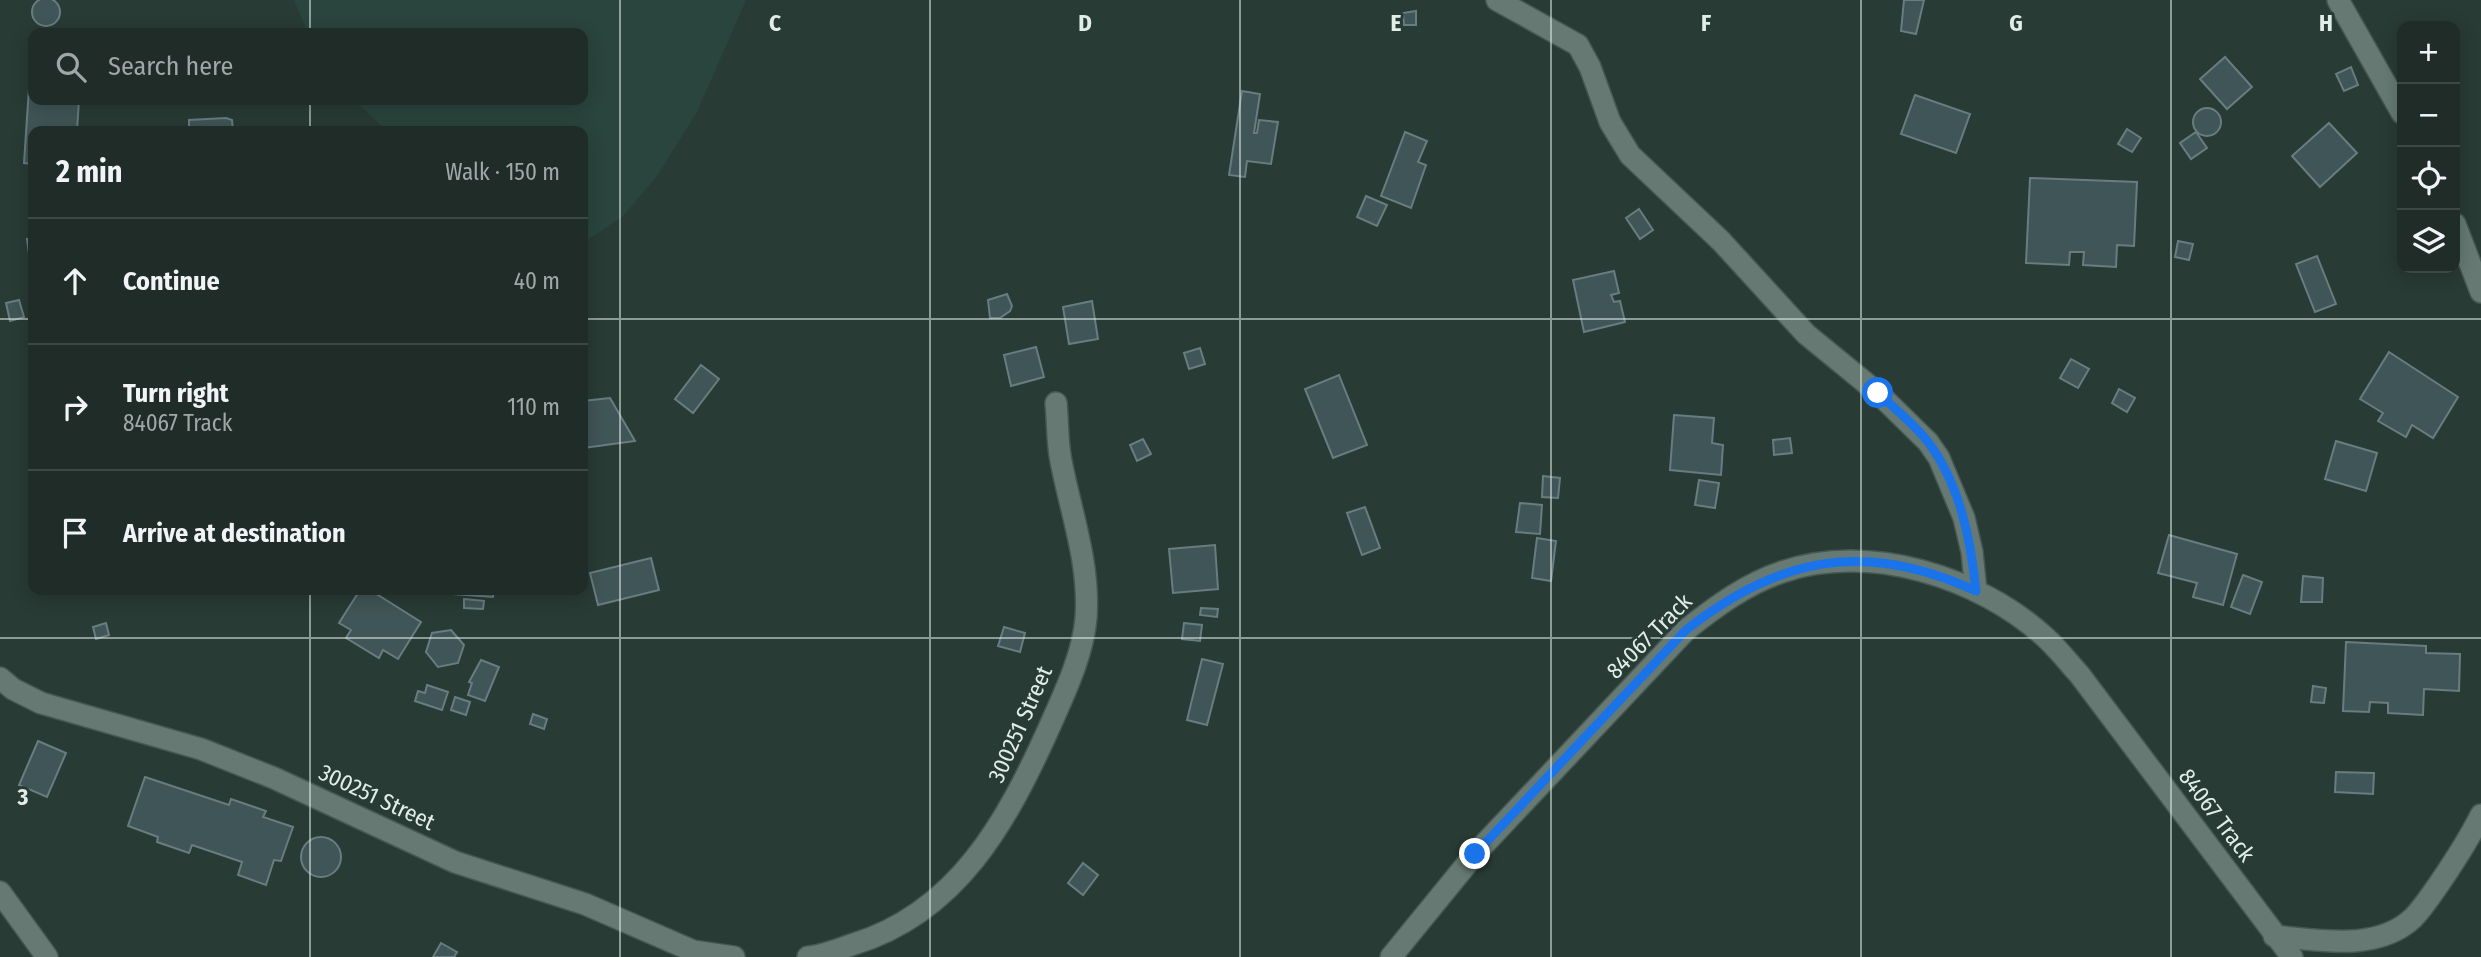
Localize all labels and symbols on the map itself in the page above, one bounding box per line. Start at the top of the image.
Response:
text: C [769,9,781,37]
text: D [1078,9,1092,37]
text: E [1391,9,1402,37]
text: F [1701,9,1711,37]
text: G [2009,9,2023,37]
text: H [2319,9,2333,37]
route start [1862,377,1893,408]
street label: 84067 Track [1600,587,1698,685]
street label: 300251 Street [982,661,1058,787]
street label: 300251 Street [315,758,440,836]
street label: 84067 Track [2173,763,2261,867]
text: 3 [17,783,29,811]
route end [1459,838,1490,869]

